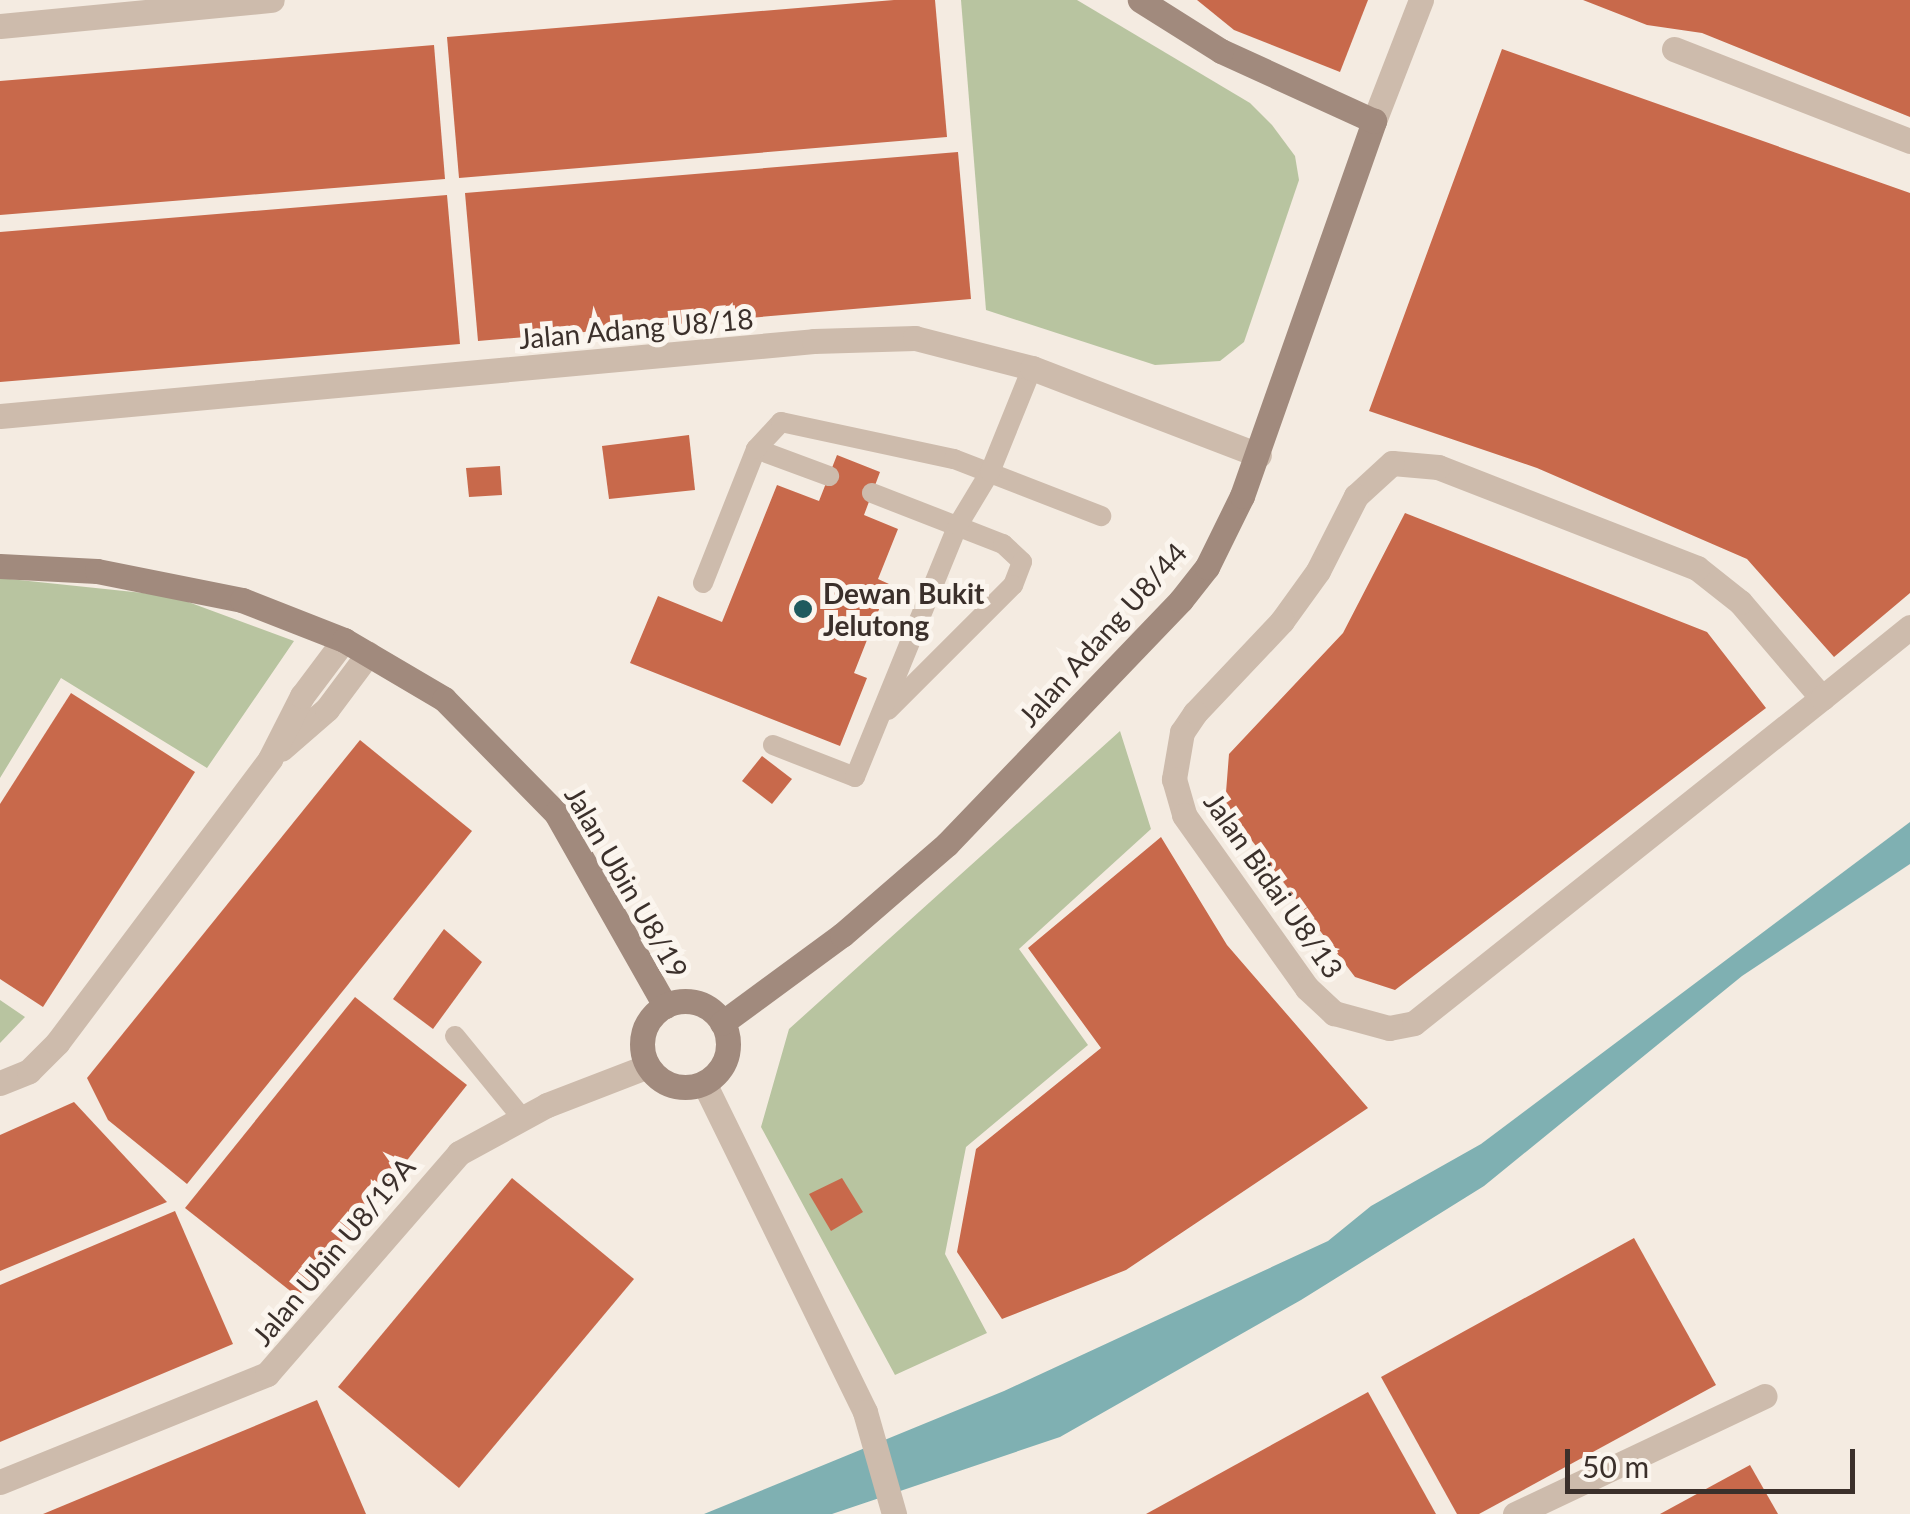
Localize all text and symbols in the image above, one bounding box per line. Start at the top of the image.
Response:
street label: Jalan Adang U8/18 [517,301,755,355]
street label: Jalan Adang U8/44 [1011,535,1193,733]
place label: Dewan Bukit Jelutong [823,576,984,642]
marker: Dewan Bukit Jelutong [792,598,814,620]
street label: Jalan Ubin U8/19 [558,780,696,984]
street label: Jalan Bidai U8/13 [1198,786,1350,984]
street label: Jalan Ubin U8/19A [245,1150,421,1352]
scale bar [1570,1429,1860,1491]
text: 50 m [1582,1448,1649,1484]

